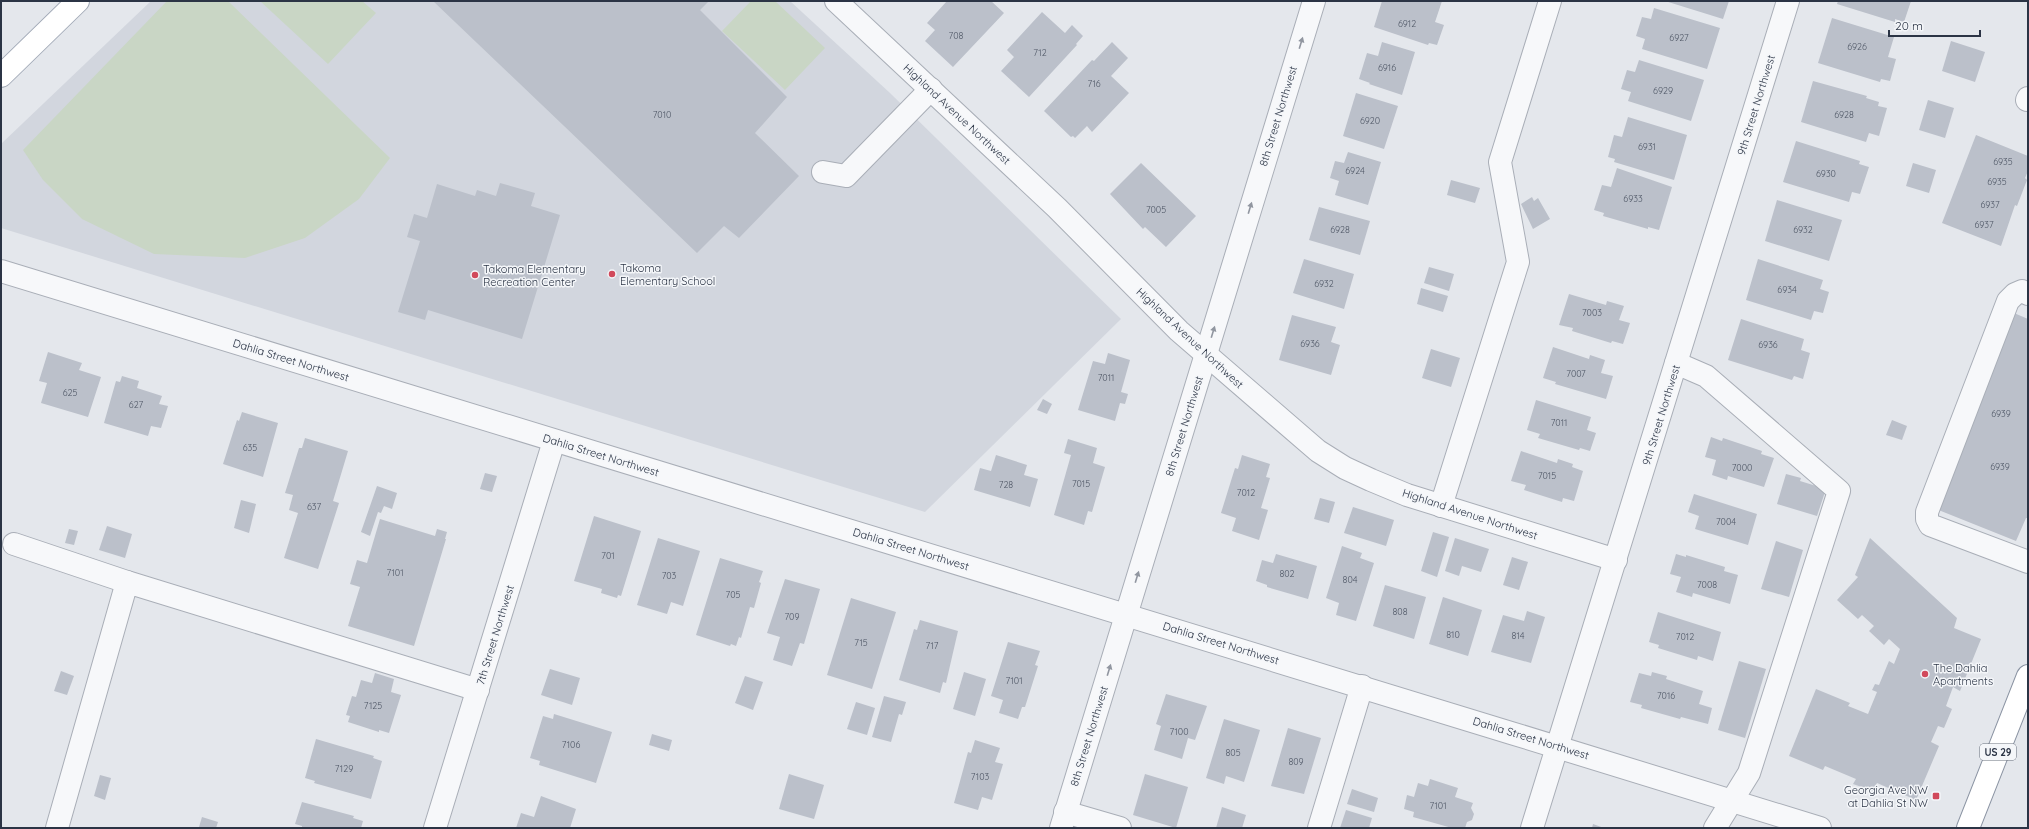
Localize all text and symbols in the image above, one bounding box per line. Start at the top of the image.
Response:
scale bar [1889,12,1980,38]
house number: 6912 [1398,18,1416,29]
text: 20 m [1895,18,1923,33]
house number: 708 [949,30,964,41]
house number: 6927 [1669,32,1689,43]
one-way arrow [1298,37,1304,49]
house number: 6926 [1847,41,1867,52]
house number: 712 [1033,47,1047,58]
street label: 9th Street Northwest [1734,53,1778,157]
street label: Highland Avenue Northwest [900,61,1014,168]
house number: 6916 [1378,62,1396,73]
street label: 8th Street Northwest [1256,64,1300,168]
house number: 716 [1087,78,1101,89]
house number: 6929 [1653,85,1673,96]
house number: 7010 [653,109,671,120]
house number: 6928 [1834,109,1854,120]
house number: 6920 [1360,115,1380,126]
house number: 6931 [1638,141,1656,152]
house number: 6935 [1993,156,2013,167]
house number: 6924 [1345,165,1365,176]
house number: 6930 [1816,168,1836,179]
house number: 6935 [1987,176,2007,187]
house number: 6933 [1623,193,1643,204]
house number: 6937 [1980,199,2000,210]
one-way arrow [1247,201,1253,213]
house number: 7005 [1146,204,1166,215]
house number: 6937 [1974,219,1994,230]
house number: 6928 [1330,224,1350,235]
house number: 6932 [1793,224,1813,235]
place label: Takoma Elementary School [620,261,715,288]
place label: Takoma Elementary Recreation Center [483,262,586,289]
marker: Takoma Elementary School [607,269,617,279]
marker: Takoma Elementary Recreation Center [470,270,480,280]
house number: 6932 [1314,278,1334,289]
house number: 6934 [1777,284,1797,295]
street label: Highland Avenue Northwest [1133,285,1247,392]
house number: 7003 [1582,307,1602,318]
one-way arrow [1210,326,1216,338]
street label: Dahlia Street Northwest [231,336,351,384]
house number: 6936 [1300,338,1320,349]
house number: 6936 [1758,339,1778,350]
street label: 9th Street Northwest [1639,363,1683,467]
house number: 7007 [1566,368,1586,379]
house number: 7011 [1098,372,1114,383]
street label: 8th Street Northwest [1162,374,1206,478]
house number: 625 [63,387,77,398]
house number: 627 [129,399,144,410]
house number: 6939 [1991,408,2011,419]
house number: 7011 [1551,417,1567,428]
street label: Dahlia Street Northwest [541,431,661,479]
house number: 635 [243,442,257,453]
house number: 6939 [1990,461,2010,472]
house number: 7000 [1732,462,1752,473]
house number: 7015 [1538,470,1556,481]
house number: 7015 [1072,478,1090,489]
house number: 728 [999,479,1013,490]
street label: Highland Avenue Northwest [1401,485,1540,543]
house number: 7012 [1237,487,1255,498]
house number: 637 [307,501,321,512]
house number: 7004 [1716,516,1736,527]
street label: Dahlia Street Northwest [851,525,971,573]
house number: 701 [601,550,615,561]
house number: 7101 [386,567,404,578]
house number: 802 [1279,568,1295,579]
house number: 703 [662,570,677,581]
one-way arrow [1135,570,1141,582]
house number: 804 [1343,574,1358,585]
house number: 7008 [1697,579,1717,590]
street label: 7th Street Northwest [473,583,517,687]
house number: 705 [726,589,741,600]
house number: 808 [1392,606,1408,617]
house number: 709 [785,611,800,622]
street label: Dahlia Street Northwest [1161,619,1281,667]
house number: 810 [1446,629,1460,640]
house number: 814 [1512,630,1525,641]
house number: 7012 [1676,631,1694,642]
house number: 715 [854,637,868,648]
house number: 717 [926,640,939,651]
place label: The Dahlia Apartments [1933,661,1993,688]
one-way arrow [1106,664,1112,676]
marker: The Dahlia Apartments [1920,669,1930,679]
house number: 7101 [1005,675,1023,686]
street label: 8th Street Northwest [1067,684,1111,788]
house number: 7016 [1657,690,1675,701]
house number: 7125 [364,700,382,711]
street label: Dahlia Street Northwest [1471,714,1591,762]
house number: 7100 [1169,726,1189,737]
house number: 7106 [562,739,580,750]
road number: US 29 [1980,744,2016,760]
house number: 805 [1225,747,1241,758]
house number: 809 [1288,756,1304,767]
house number: 7129 [335,763,353,774]
house number: 7103 [971,771,990,782]
place label: Georgia Ave NW at Dahlia St NW [1844,783,1928,810]
marker: Georgia Ave NW at Dahlia St NW [1931,791,1941,801]
house number: 7101 [1429,800,1447,811]

